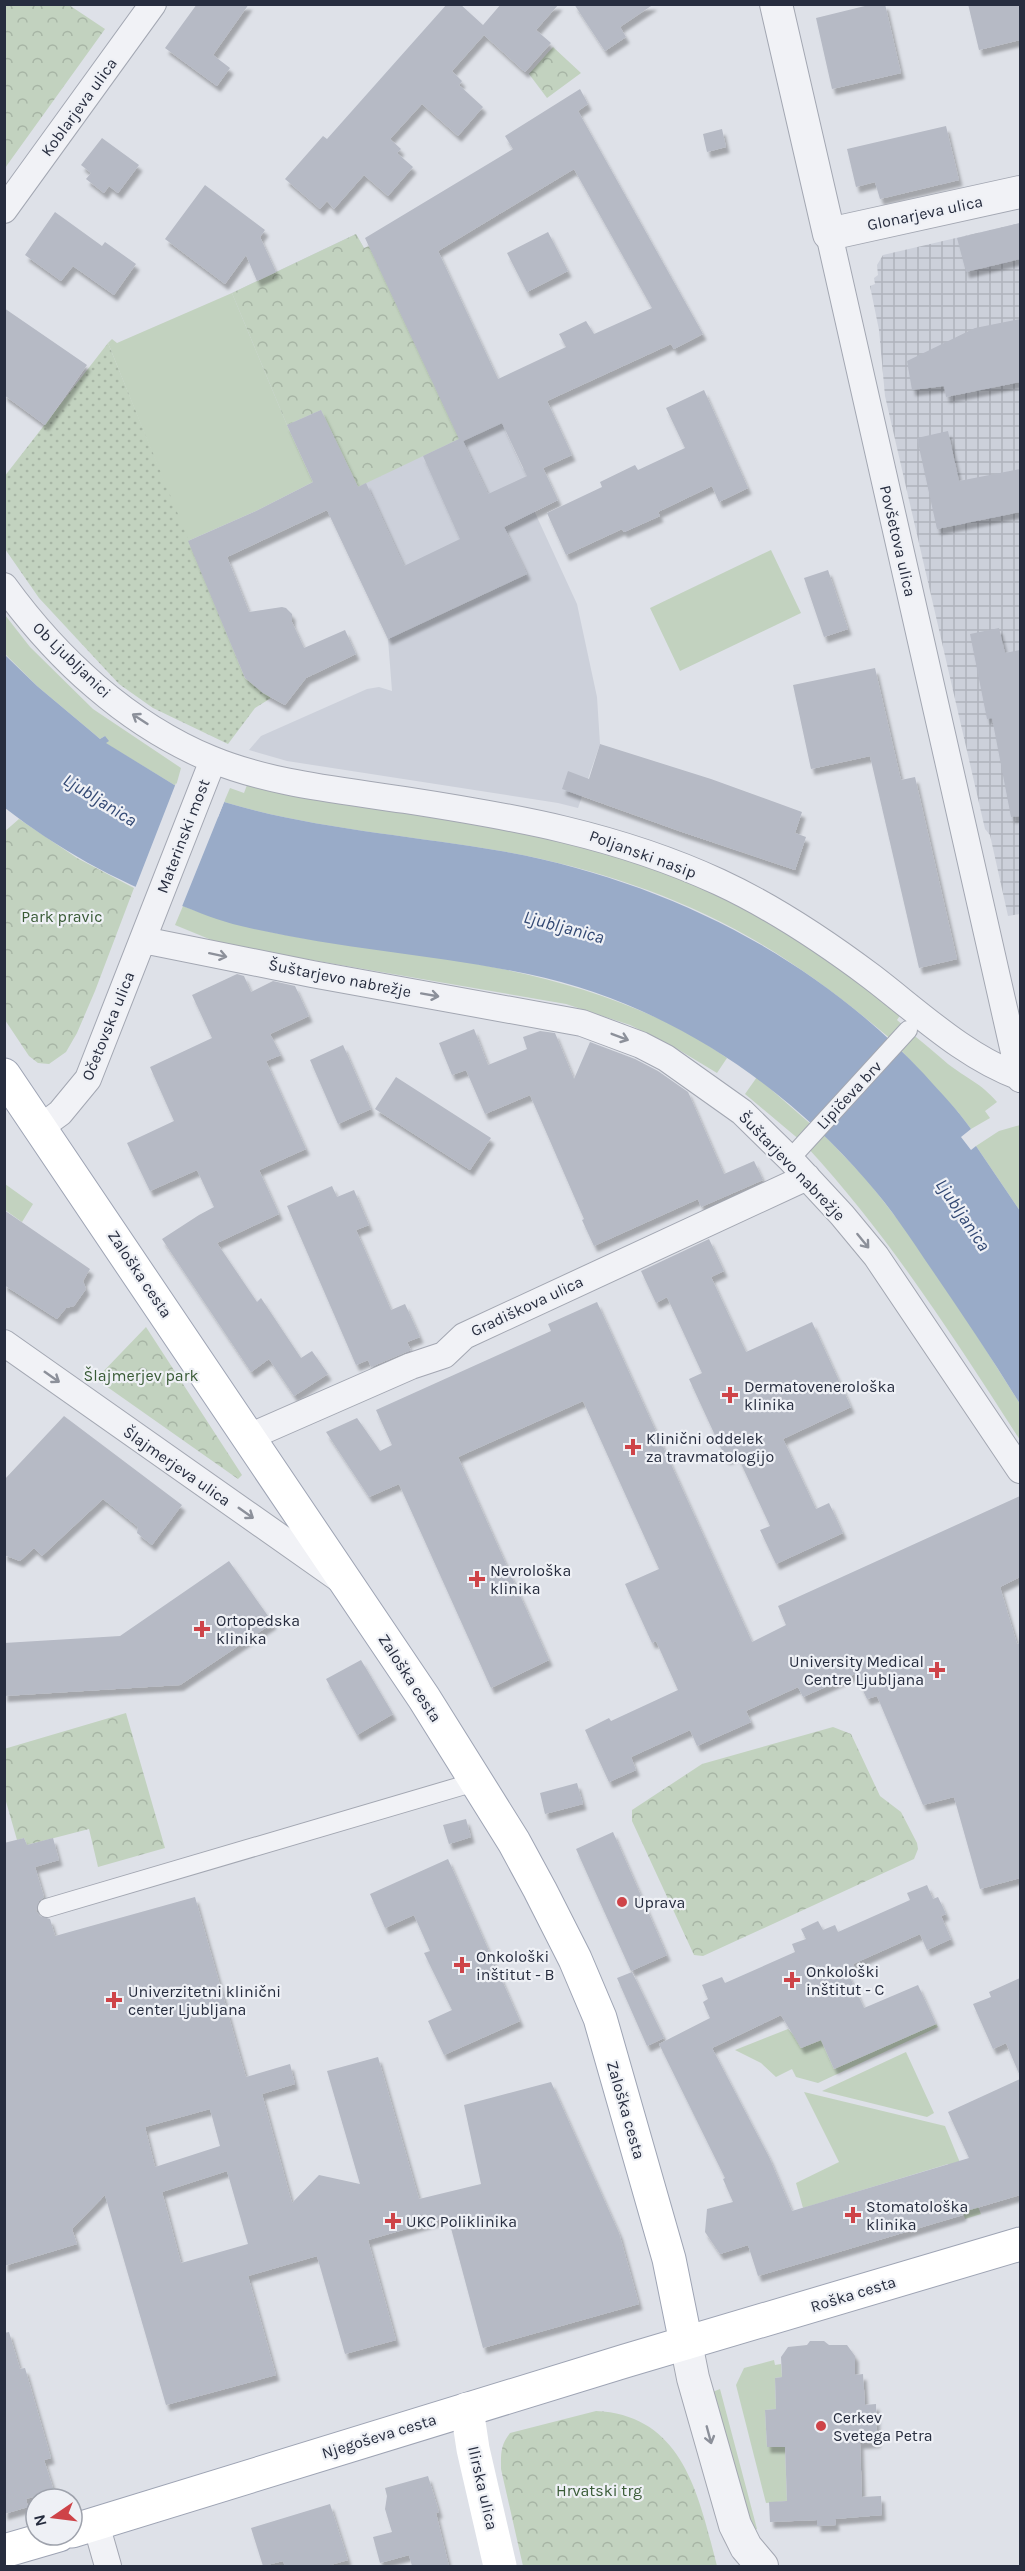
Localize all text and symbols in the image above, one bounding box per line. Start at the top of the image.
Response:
street label: Koblarjeva ulica [37,54,121,160]
street label: Glonarjeva ulica [865,191,985,235]
street label: Povšetova ulica [876,483,920,599]
street label: Ob Ljubljanici [29,618,115,702]
one-way arrow [132,713,148,725]
water label: Ljubljanica [59,769,141,831]
street label: Materinski most [152,776,214,896]
street label: Poljanski nasip [587,826,699,882]
water label: Ljubljanica [521,906,607,948]
park label: Park pravic [21,907,103,926]
one-way arrow [208,949,227,961]
street label: Šuštarjevo nabrežje [267,955,413,1001]
street label: Očetovska ulica [78,969,138,1083]
one-way arrow [420,990,440,1001]
one-way arrow [610,1032,629,1043]
street label: Lipičeva brv [812,1057,886,1133]
street label: Šuštarjevo nabrežje [735,1107,849,1225]
water label: Ljubljanica [931,1175,995,1255]
street label: Zaloška cesta [104,1227,176,1321]
one-way arrow [857,1233,870,1249]
street label: Gradiškova ulica [468,1272,586,1340]
park label: Šlajmerjev park [84,1366,198,1385]
one-way arrow [44,1371,60,1383]
place label: Dermatovenerološka klinika [744,1377,895,1414]
marker: Dermatovenerološka klinika [721,1386,739,1404]
street label: Šlajmerjeva ulica [120,1422,234,1510]
place label: Klinični oddelek za travmatologijo [646,1429,774,1466]
marker: Klinični oddelek za travmatologijo [624,1438,642,1456]
one-way arrow [237,1507,254,1519]
place label: Nevrološka klinika [490,1561,571,1598]
marker: Nevrološka klinika [468,1570,486,1588]
place label: Ortopedska klinika [216,1611,300,1648]
marker: Ortopedska klinika [193,1620,211,1638]
street label: Zaloška cesta [374,1630,446,1726]
place label: University Medical Centre Ljubljana [789,1652,924,1689]
marker: University Medical Centre Ljubljana [928,1661,946,1679]
place label: Uprava [634,1893,685,1912]
marker: Uprava [615,1895,629,1909]
place label: Onkološki inštitut - B [476,1947,554,1984]
marker: Onkološki inštitut - B [453,1956,471,1974]
place label: Onkološki inštitut - C [806,1962,885,1999]
marker: Onkološki inštitut - C [783,1971,801,1989]
place label: Univerzitetni klinični center Ljubljana [128,1982,281,2019]
marker: Univerzitetni klinični center Ljubljana [105,1991,123,2009]
street label: Zaloška cesta [603,2059,649,2161]
place label: Stomatološka klinika [866,2197,968,2234]
marker: Stomatološka klinika [844,2206,862,2224]
marker: UKC Poliklinika [384,2212,402,2230]
place label: UKC Poliklinika [406,2212,517,2231]
street label: Roška cesta [808,2272,898,2316]
place label: Cerkev Svetega Petra [833,2408,932,2445]
street label: Njegoševa cesta [319,2410,439,2462]
marker: Cerkev Svetega Petra [814,2419,828,2433]
one-way arrow [703,2425,715,2444]
street label: Ilirska ulica [464,2444,502,2532]
park label: Hrvatski trg [556,2481,642,2500]
north arrow [24,2487,84,2547]
text: N [29,2513,51,2528]

